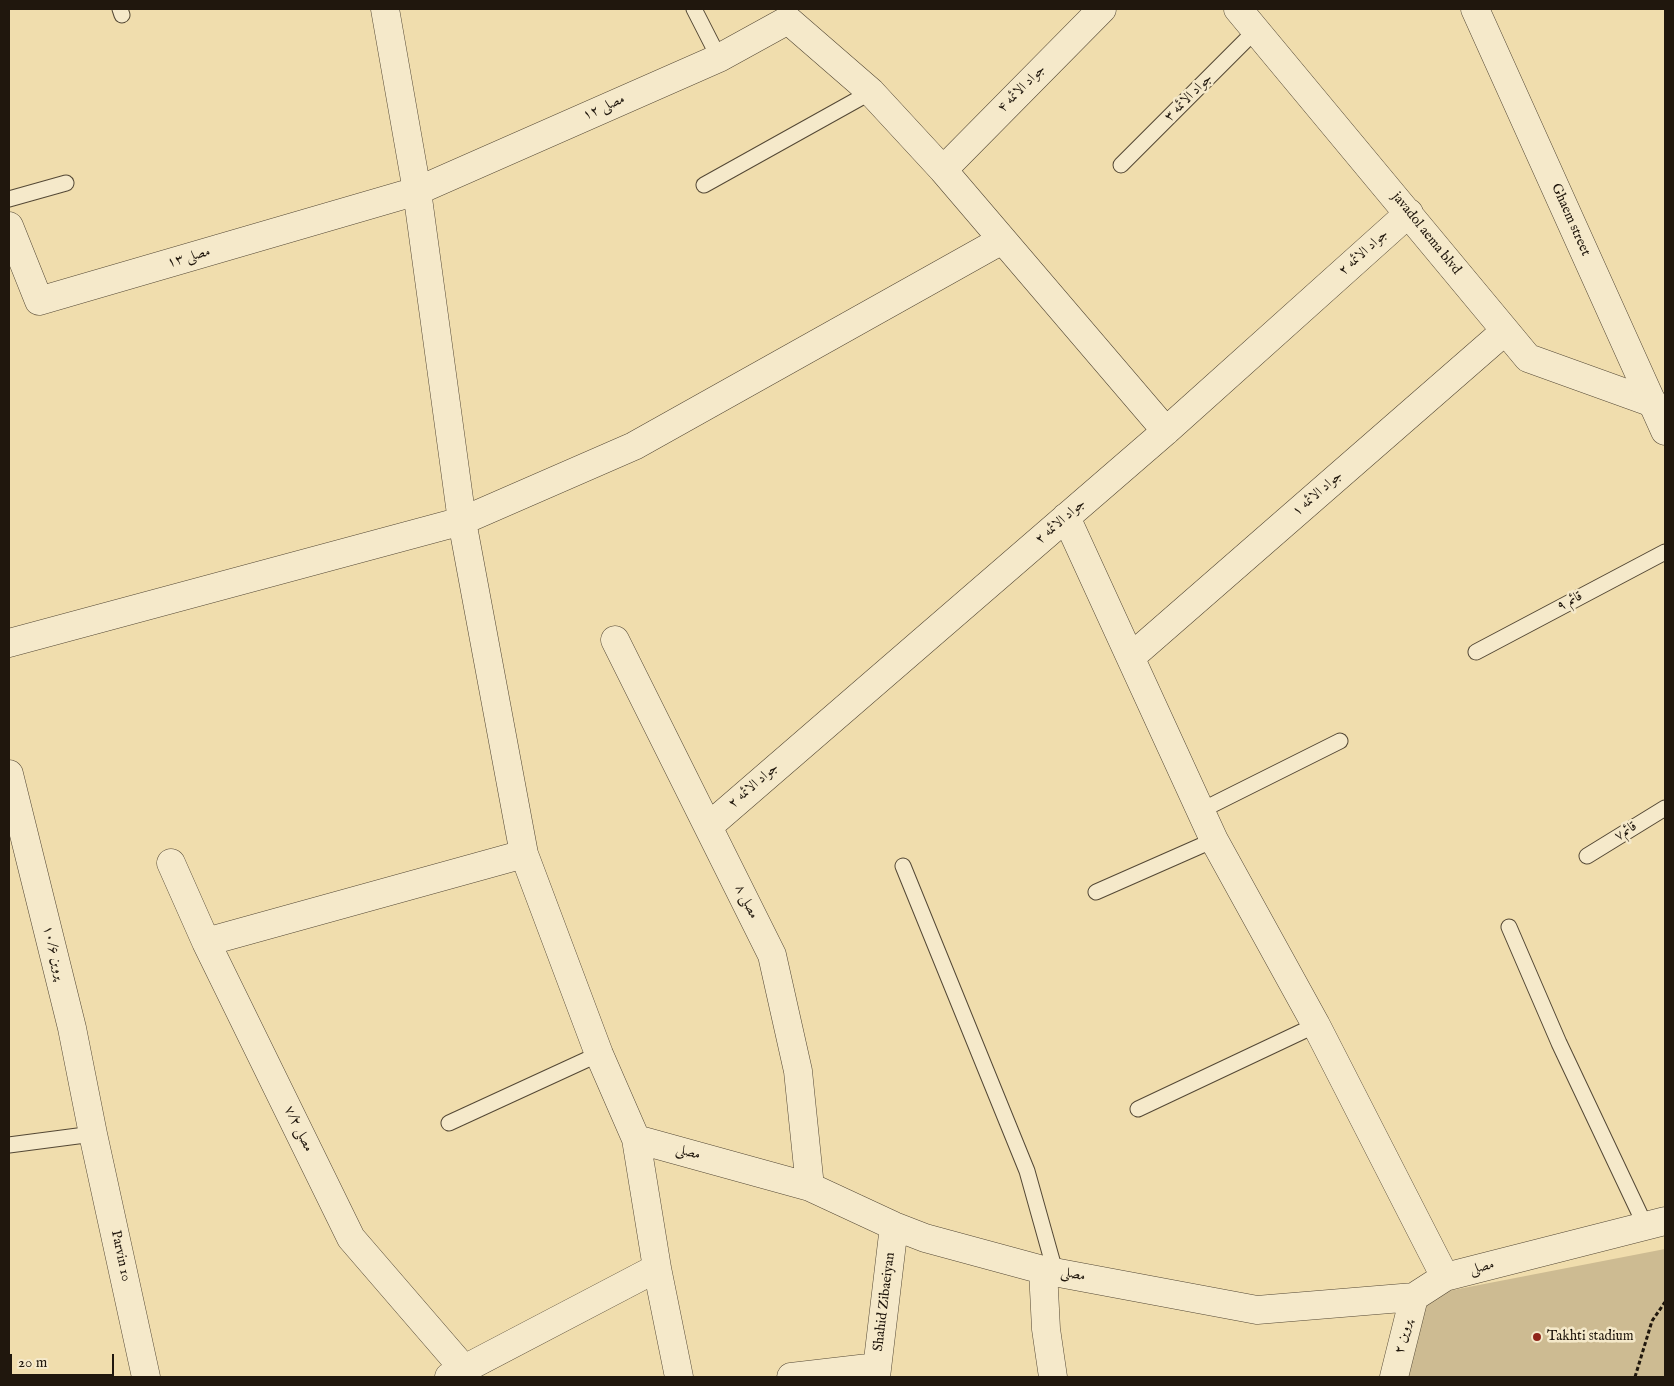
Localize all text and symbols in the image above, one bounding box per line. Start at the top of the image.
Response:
street label: جواد الائمه ۴ [994,61,1050,117]
street label: جواد الائمه ۳ [1161,70,1217,126]
street label: مصلی ۱۲ [580,91,628,125]
street label: Ghaem street [1547,181,1593,259]
street label: javadol aema blvd [1388,190,1464,278]
street label: جواد الائمه ۲ [1336,226,1392,280]
street label: مصلی ۱۳ [165,244,213,272]
street label: جواد الائمه ۱ [1289,468,1347,520]
street label: جواد الائمه ۲ [1032,496,1090,548]
street label: قائم ۹ [1554,588,1586,616]
street label: جواد الائمه ۲ [725,760,783,812]
street label: قائم۷ [1611,819,1641,845]
street label: مصلی ۸ [731,882,761,922]
street label: پروین ۱۰/۶ [38,924,68,982]
street label: مصلی ۷/۲ [280,1103,316,1155]
street label: مصلی [674,1142,702,1164]
street label: Parvin 10 [106,1229,134,1283]
street label: Shahid Zibaeiyan [871,1251,899,1353]
street label: مصلی [1468,1257,1496,1279]
street label: مصلی [1059,1264,1087,1286]
street label: پروین ۲ [1392,1318,1416,1356]
place label: Takhti stadium [1547,1329,1634,1345]
marker: Takhti stadium [1531,1331,1543,1343]
scale bar [12,1344,116,1376]
text: 20 m [18,1353,47,1372]

